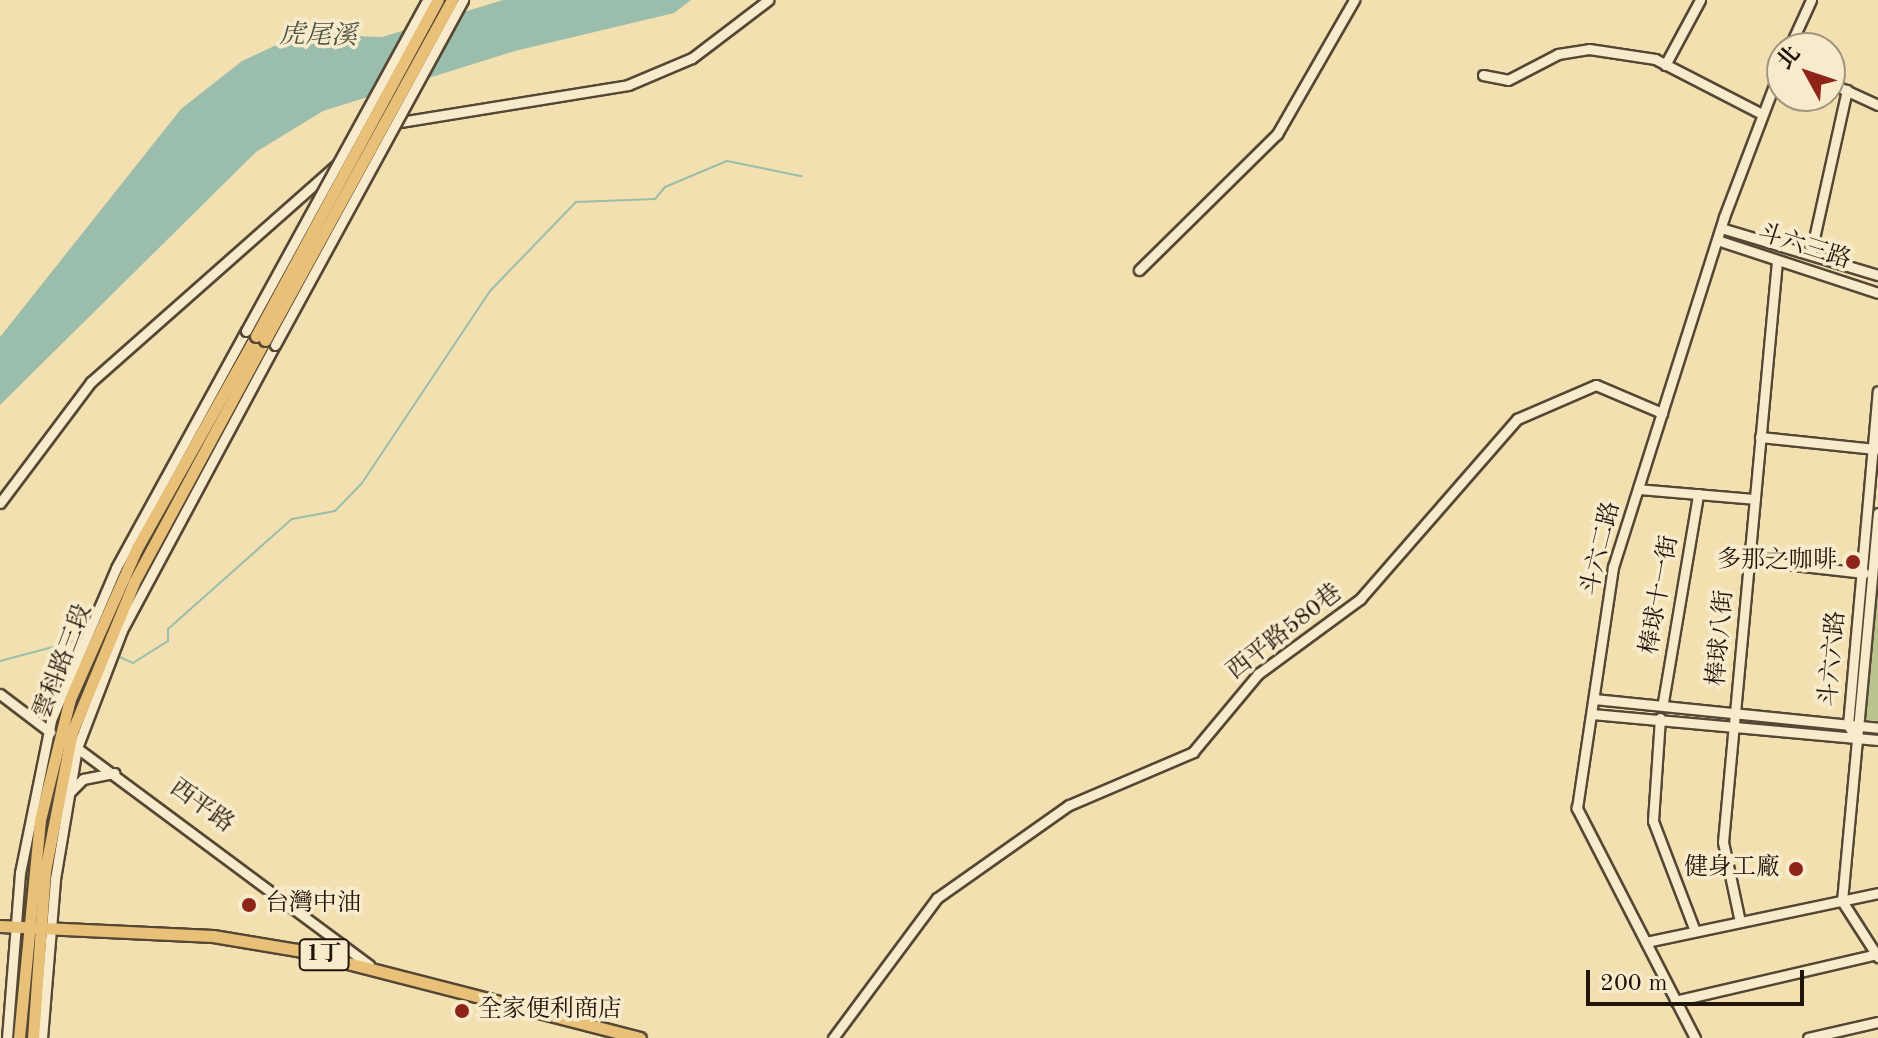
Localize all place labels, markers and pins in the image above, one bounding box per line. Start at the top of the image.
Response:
place label: 多那之咖啡 [1717,548,1837,576]
marker: 多那之咖啡 [1844,553,1862,571]
place label: 健身工廠 [1684,855,1780,883]
marker: 健身工廠 [1787,860,1805,878]
place label: 台灣中油 [265,891,361,919]
marker: 台灣中油 [240,896,258,914]
place label: 全家便利商店 [478,997,622,1025]
marker: 全家便利商店 [453,1002,471,1020]

